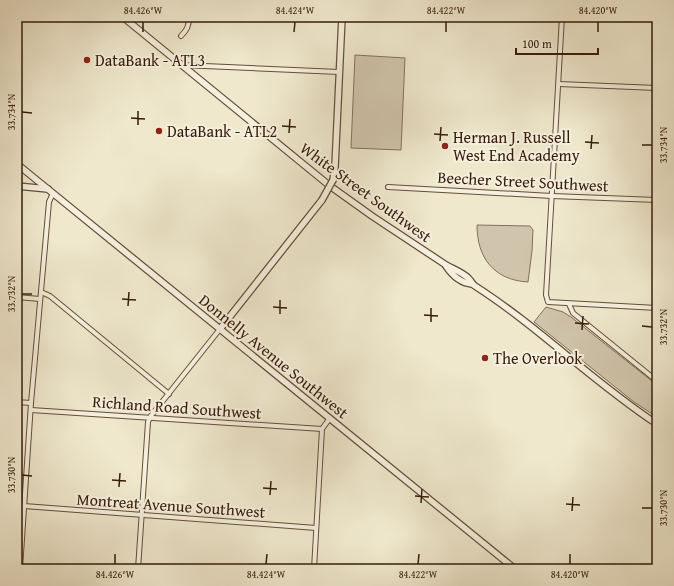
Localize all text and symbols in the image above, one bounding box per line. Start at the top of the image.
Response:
text: 84.426°W [124,3,163,18]
text: 84.424°W [276,3,315,18]
text: 84.422°W [427,3,466,18]
text: 84.420°W [579,3,618,18]
scale bar [516,30,598,56]
text: 100 m [522,35,552,52]
place label: DataBank - ATL3 [95,48,205,72]
marker: DataBank - ATL3 [82,55,92,65]
text: 33.734°N [4,93,19,130]
place label: DataBank - ATL2 [167,119,277,143]
place label: Herman J. Russell West End Academy [453,125,580,167]
marker: DataBank - ATL2 [154,126,164,136]
text: 33.734°N [656,126,671,163]
street label: White Street Southwest [295,136,437,248]
marker: Herman J. Russell West End Academy [440,141,450,151]
street label: Beecher Street Southwest [437,165,610,197]
text: 33.732°N [4,275,19,312]
street label: Donnelly Avenue Southwest [194,288,354,424]
text: 33.732°N [656,308,671,345]
place label: The Overlook [493,346,583,370]
marker: The Overlook [480,353,490,363]
street label: Richland Road Southwest [92,389,263,425]
text: 33.730°N [4,456,19,493]
street label: Montreat Avenue Southwest [76,486,266,524]
text: 33.730°N [656,489,671,526]
text: 84.426°W [96,567,135,582]
text: 84.424°W [247,567,286,582]
text: 84.422°W [399,567,438,582]
text: 84.420°W [551,567,590,582]

